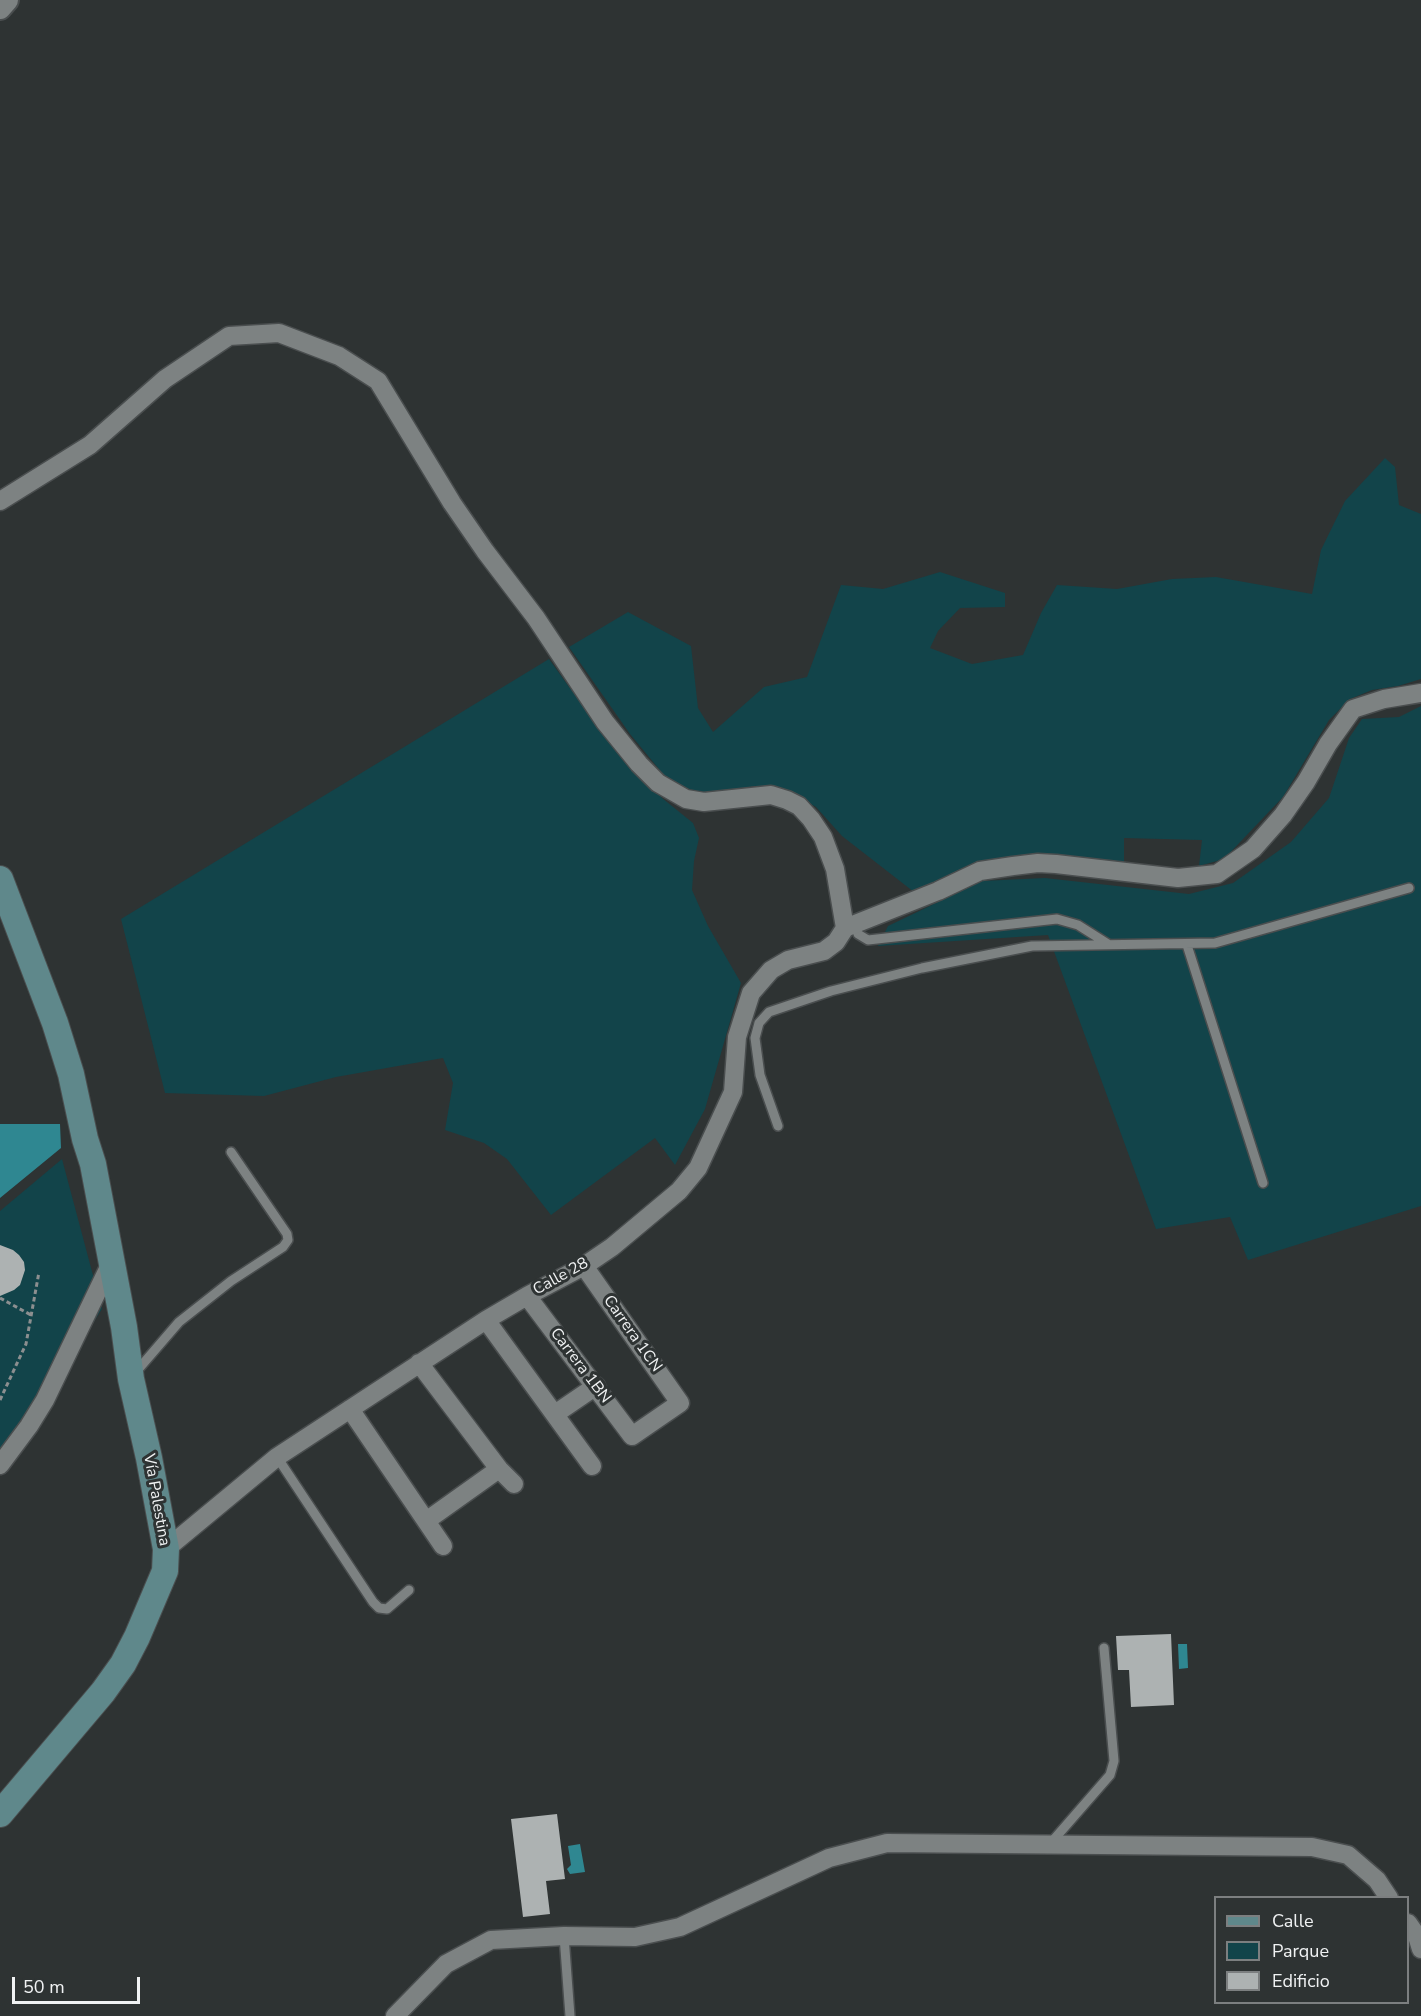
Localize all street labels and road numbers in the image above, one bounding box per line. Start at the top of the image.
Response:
street label: Calle 28 [530,1254,592,1300]
street label: Carrera 1CN [599,1292,665,1376]
street label: Carrera 1BN [545,1325,615,1407]
street label: Vía Palestina [138,1452,174,1548]

